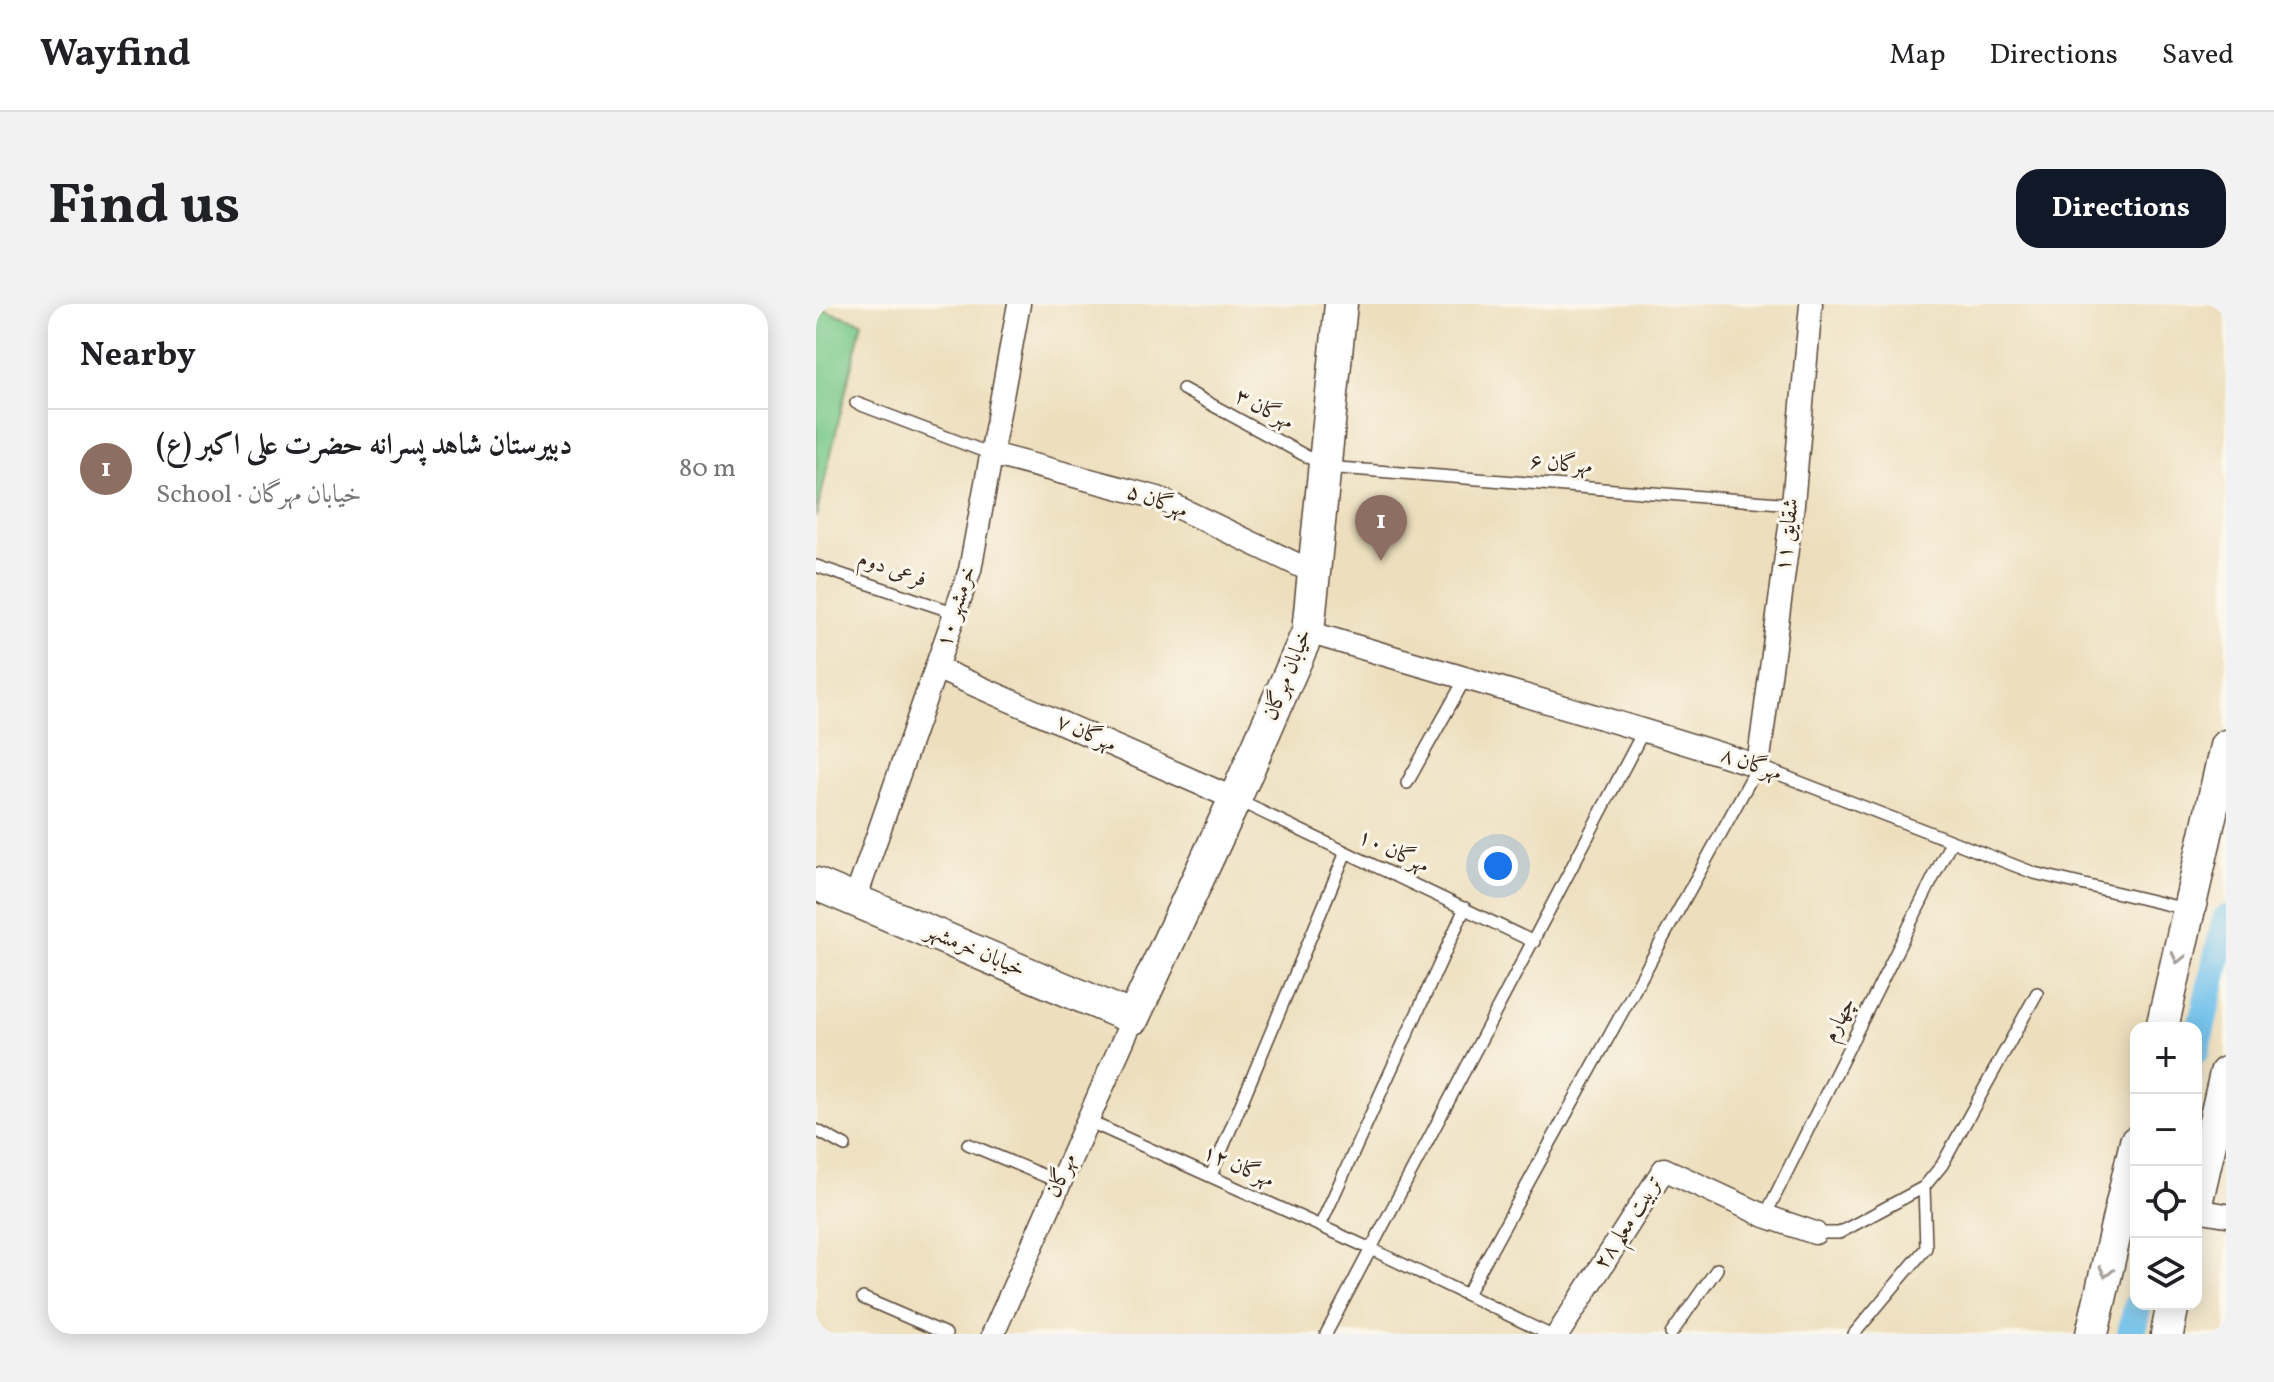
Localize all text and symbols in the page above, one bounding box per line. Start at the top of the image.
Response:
text: Wayfind [40,29,191,82]
text: Map [1890,36,1946,75]
text: Directions [1990,36,2118,75]
text: Saved [2162,36,2234,75]
text: Find us [48,169,240,247]
button: Directions [2016,169,2226,248]
text: Nearby [80,333,196,380]
street label: مهرگان ۳ [1229,382,1299,438]
text: دبیرستان شاهد پسرانه حضرت علی اکبر (ع) [156,425,572,467]
street label: مهرگان ۶ [1528,447,1594,483]
text: 1 [101,451,111,487]
text: 80 m [679,451,736,487]
text: School · خیابان مهرگان [156,477,362,513]
street label: مهرگان ۵ [1122,477,1192,527]
pin: 1 [1355,495,1407,561]
street label: شقایق ۱۱ [1768,497,1808,573]
street label: فرعی دوم [853,544,930,598]
street label: خرمشهر ۱۰ [929,562,985,652]
street label: خیابان مهرگان [1256,624,1320,726]
street label: مهرگان ۷ [1051,707,1121,761]
street label: مهرگان ۸ [1716,740,1786,790]
street label: مهرگان ۱۰ [1352,822,1434,882]
your location [1478,846,1518,886]
street label: خیابان خرمشهر [919,915,1029,986]
one-way arrow [2170,951,2187,965]
street label: چهارم [1816,992,1866,1049]
map controls [2130,1022,2202,1310]
button: + [2130,1022,2202,1094]
button: − [2130,1094,2202,1166]
street label: مهرگان ۱۲ [1197,1137,1279,1197]
street label: مهرگان [1039,1149,1085,1203]
button: locate [2130,1166,2202,1238]
street label: تربیت معلم ۲۸ [1587,1170,1675,1279]
button: layers [2130,1238,2202,1310]
one-way arrow [2098,1265,2115,1279]

